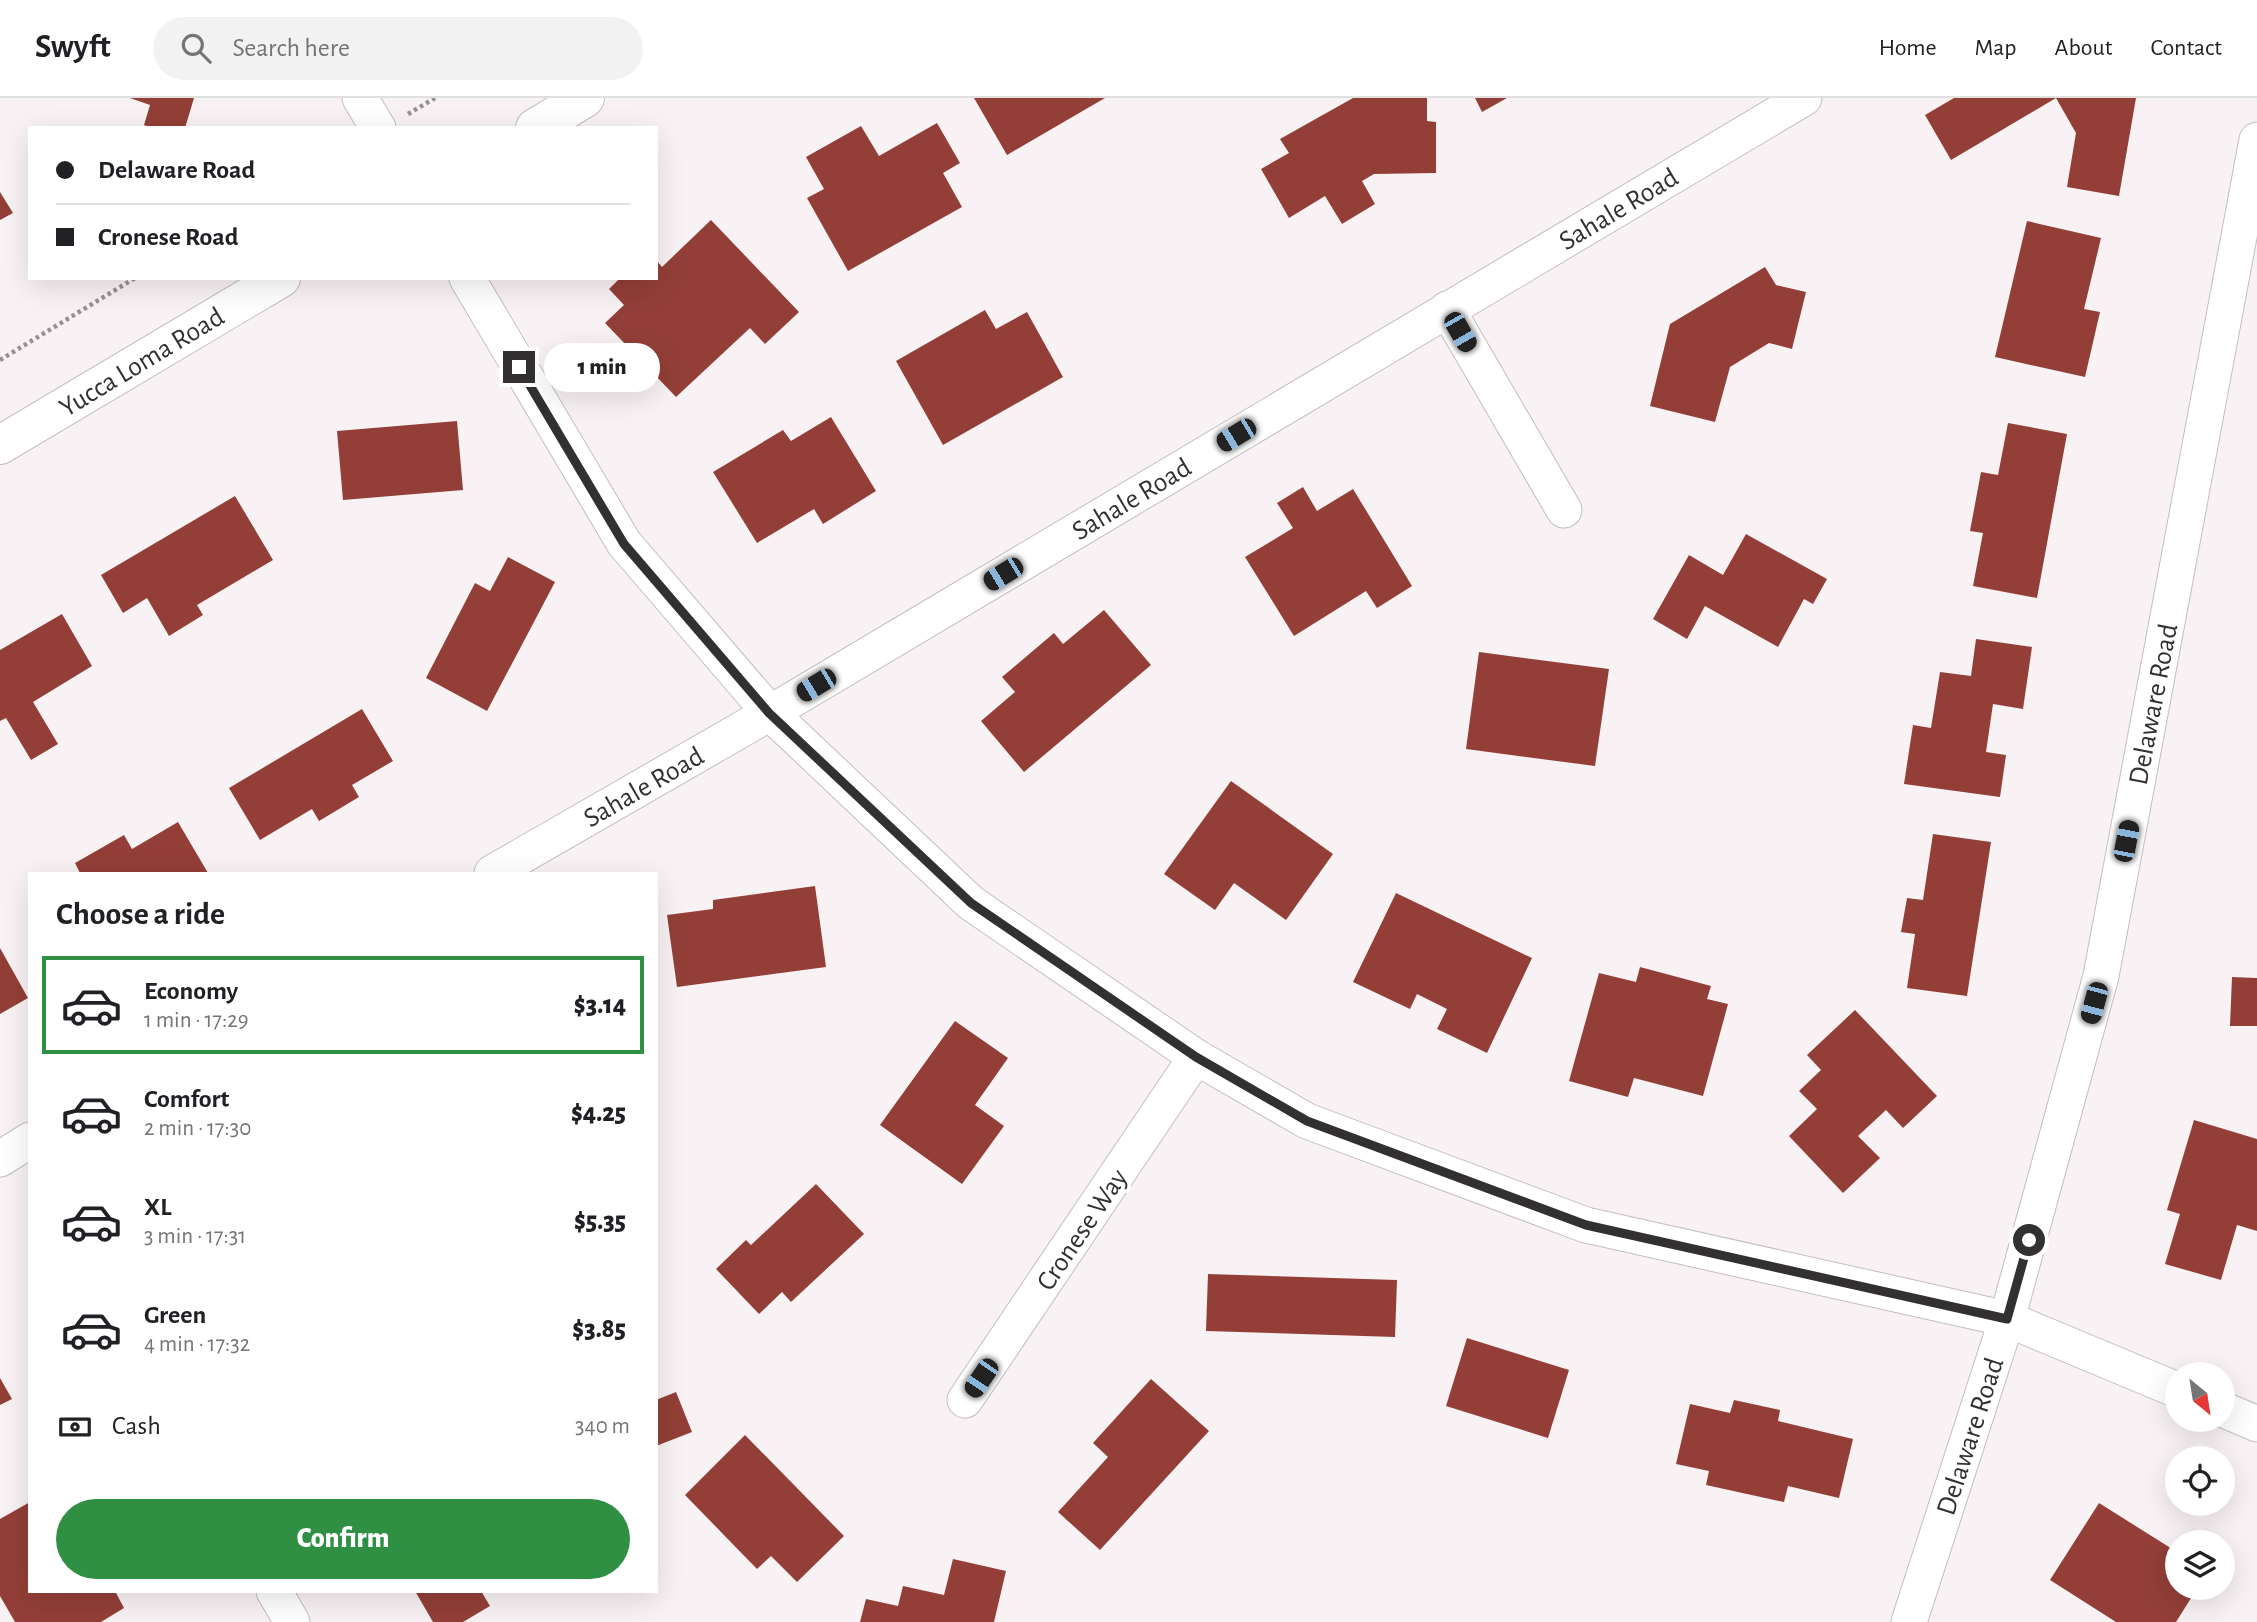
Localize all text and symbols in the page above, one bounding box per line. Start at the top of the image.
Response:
search box [153,17,643,80]
icon: search [177,29,215,67]
text: Swyft [35,31,111,64]
text: Search here [233,35,350,61]
text: Home [1879,36,1937,60]
text: Map [1975,36,2017,60]
text: About [2055,36,2112,60]
text: Contact [2150,36,2222,60]
text: Delaware Road [98,157,255,183]
street label: Sahale Road [1555,163,1683,256]
text: Cronese Road [98,224,238,250]
street label: Yucca Loma Road [55,303,229,423]
car [1441,309,1480,355]
callout: 1 min [544,342,659,392]
route end [503,351,535,383]
text: 1 min [578,356,626,379]
car [1213,415,1260,455]
street label: Sahale Road [1068,453,1196,546]
car [980,554,1027,594]
street label: Delaware Road [2125,621,2183,787]
car [793,665,840,705]
street label: Sahale Road [579,742,709,833]
car [2112,818,2141,864]
text: Choose a ride [56,898,225,930]
icon: car [60,974,123,1037]
text: Economy [144,978,238,1004]
car [2079,980,2110,1026]
text: $3.14 [574,992,626,1018]
text: 1 min · 17:29 [144,1009,248,1032]
icon: car [60,1082,123,1145]
text: Comfort [144,1086,229,1112]
text: $4.25 [571,1100,626,1126]
text: 2 min · 17:30 [144,1117,251,1140]
street label: Cronese Way [1032,1164,1133,1296]
icon: car [60,1190,123,1253]
text: XL [144,1194,171,1220]
text: $5.35 [574,1208,626,1234]
route start [2013,1224,2045,1256]
text: 3 min · 17:31 [144,1225,246,1248]
icon: car [60,1298,123,1361]
text: Green [144,1302,206,1328]
text: $3.85 [572,1316,626,1342]
text: 4 min · 17:32 [144,1333,250,1356]
street label: Delaware Road [1932,1354,2010,1519]
car [961,1355,1002,1401]
north arrow [2165,1362,2235,1432]
map controls [2165,1362,2235,1600]
icon: cash [56,1408,94,1446]
text: Cash [112,1413,161,1439]
text: 340 m [575,1415,630,1438]
button: locate [2165,1446,2235,1516]
button: Confirm [56,1499,630,1579]
button: layers [2165,1530,2235,1600]

